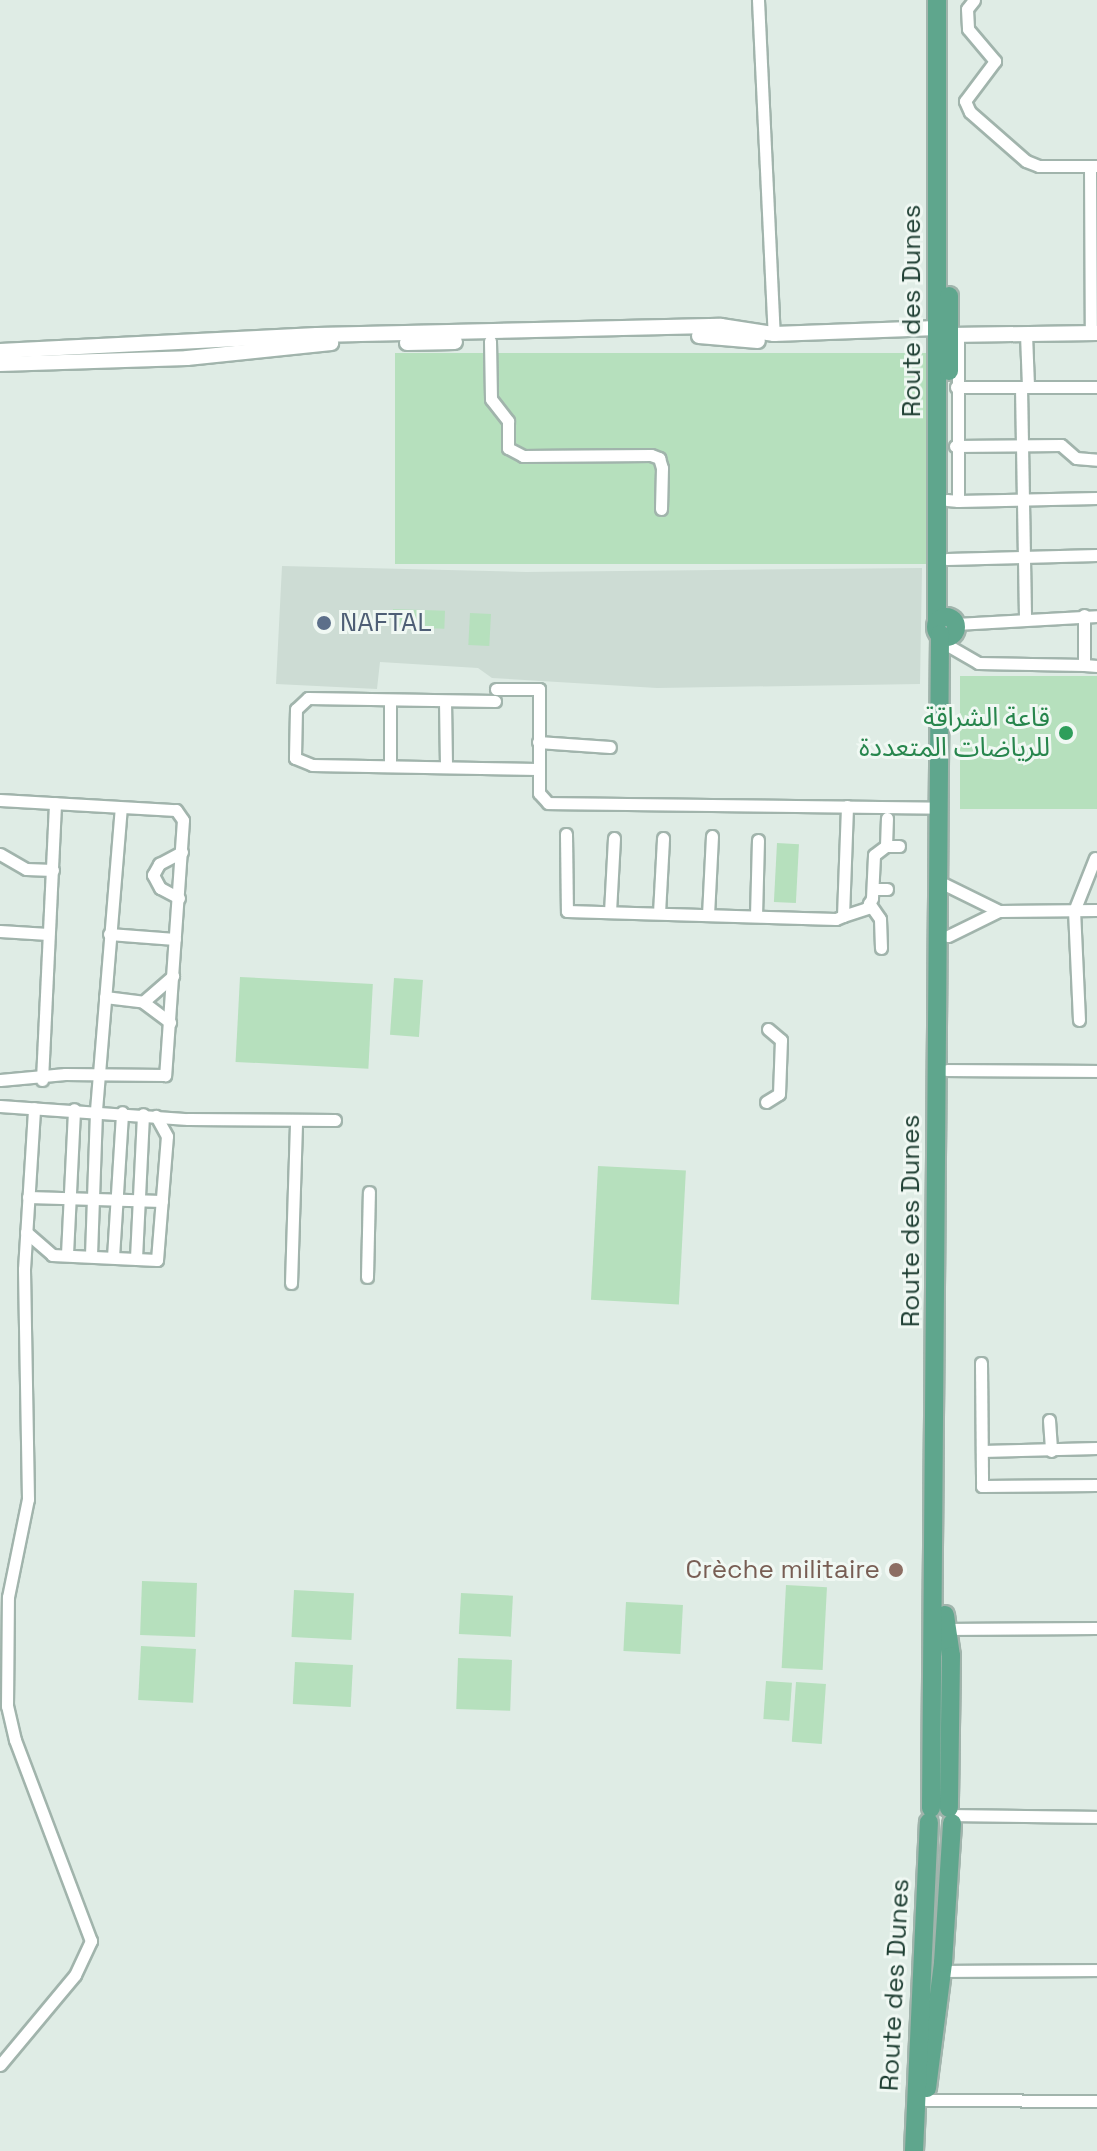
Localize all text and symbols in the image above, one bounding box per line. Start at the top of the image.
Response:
street label: Route des Dunes [896,205,928,417]
place label: NAFTAL [340,607,432,639]
marker: NAFTAL [315,614,333,632]
place label: قاعة الشراقة للرياضات المتعددة [859,702,1050,764]
marker: قاعة الشراقة للرياضات المتعددة [1057,724,1075,742]
street label: Route des Dunes [895,1115,927,1327]
place label: Crèche militaire [686,1554,880,1586]
marker: Crèche militaire [887,1561,905,1579]
street label: Route des Dunes [874,1878,916,2092]

